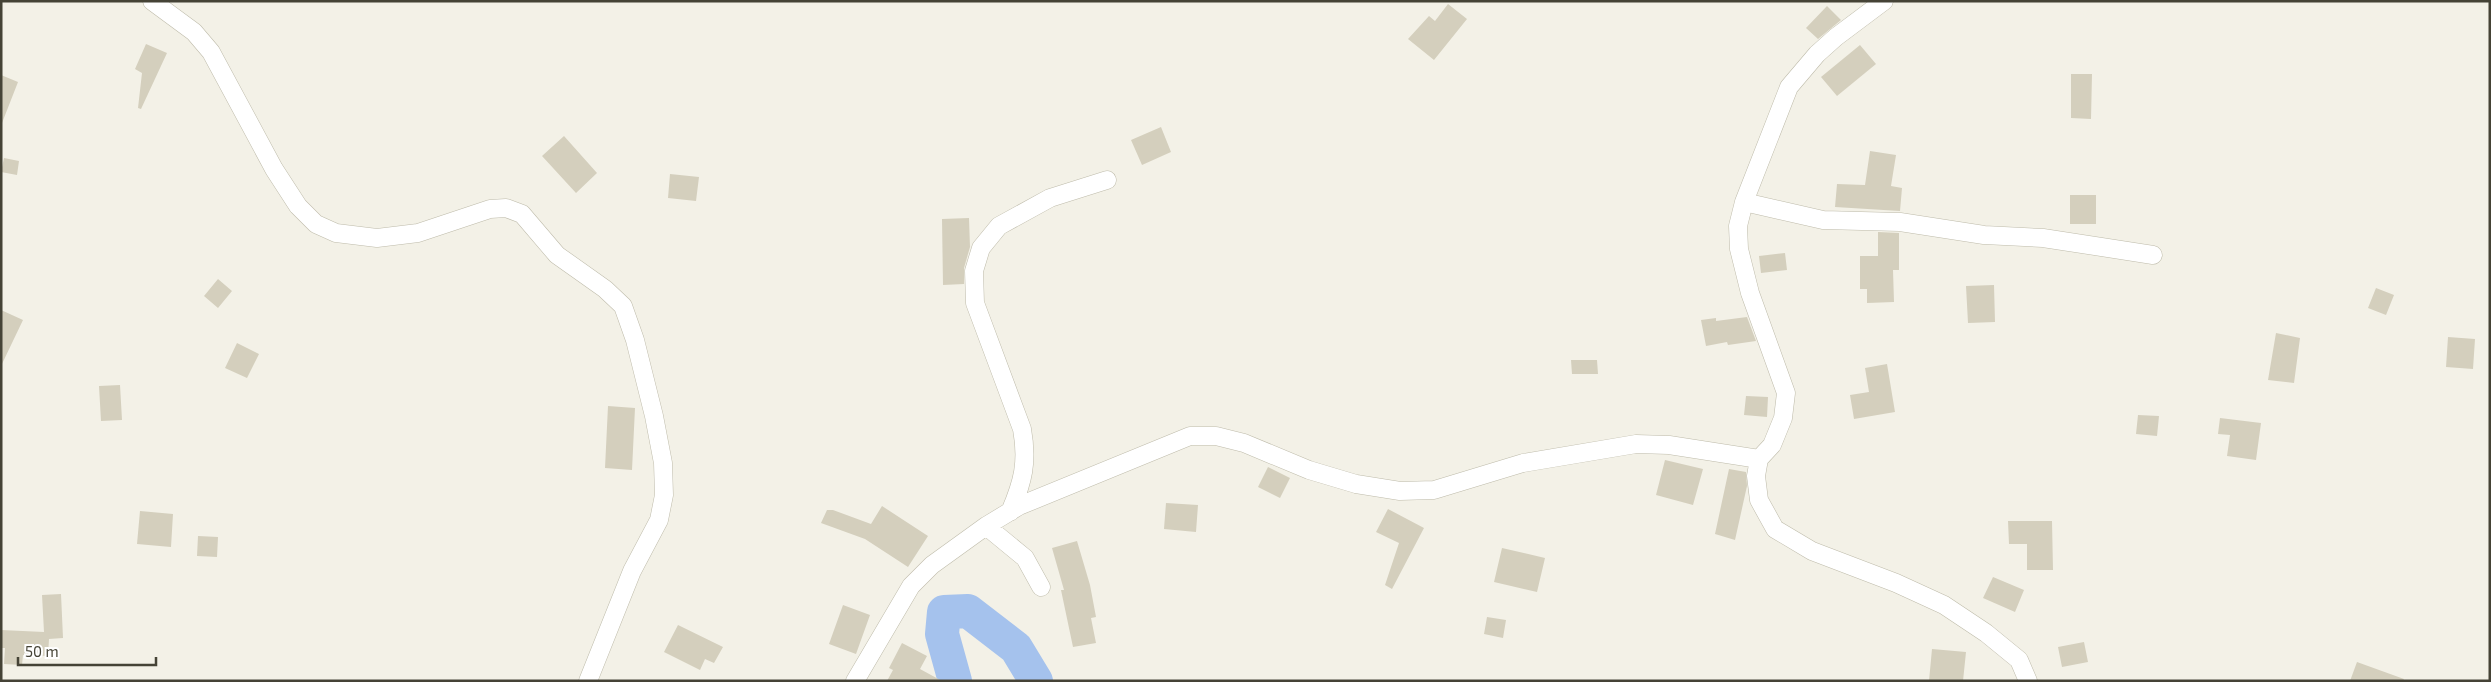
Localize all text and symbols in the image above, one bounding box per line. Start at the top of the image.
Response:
scale bar [18,634,155,666]
text: 50 m [25,642,59,660]

